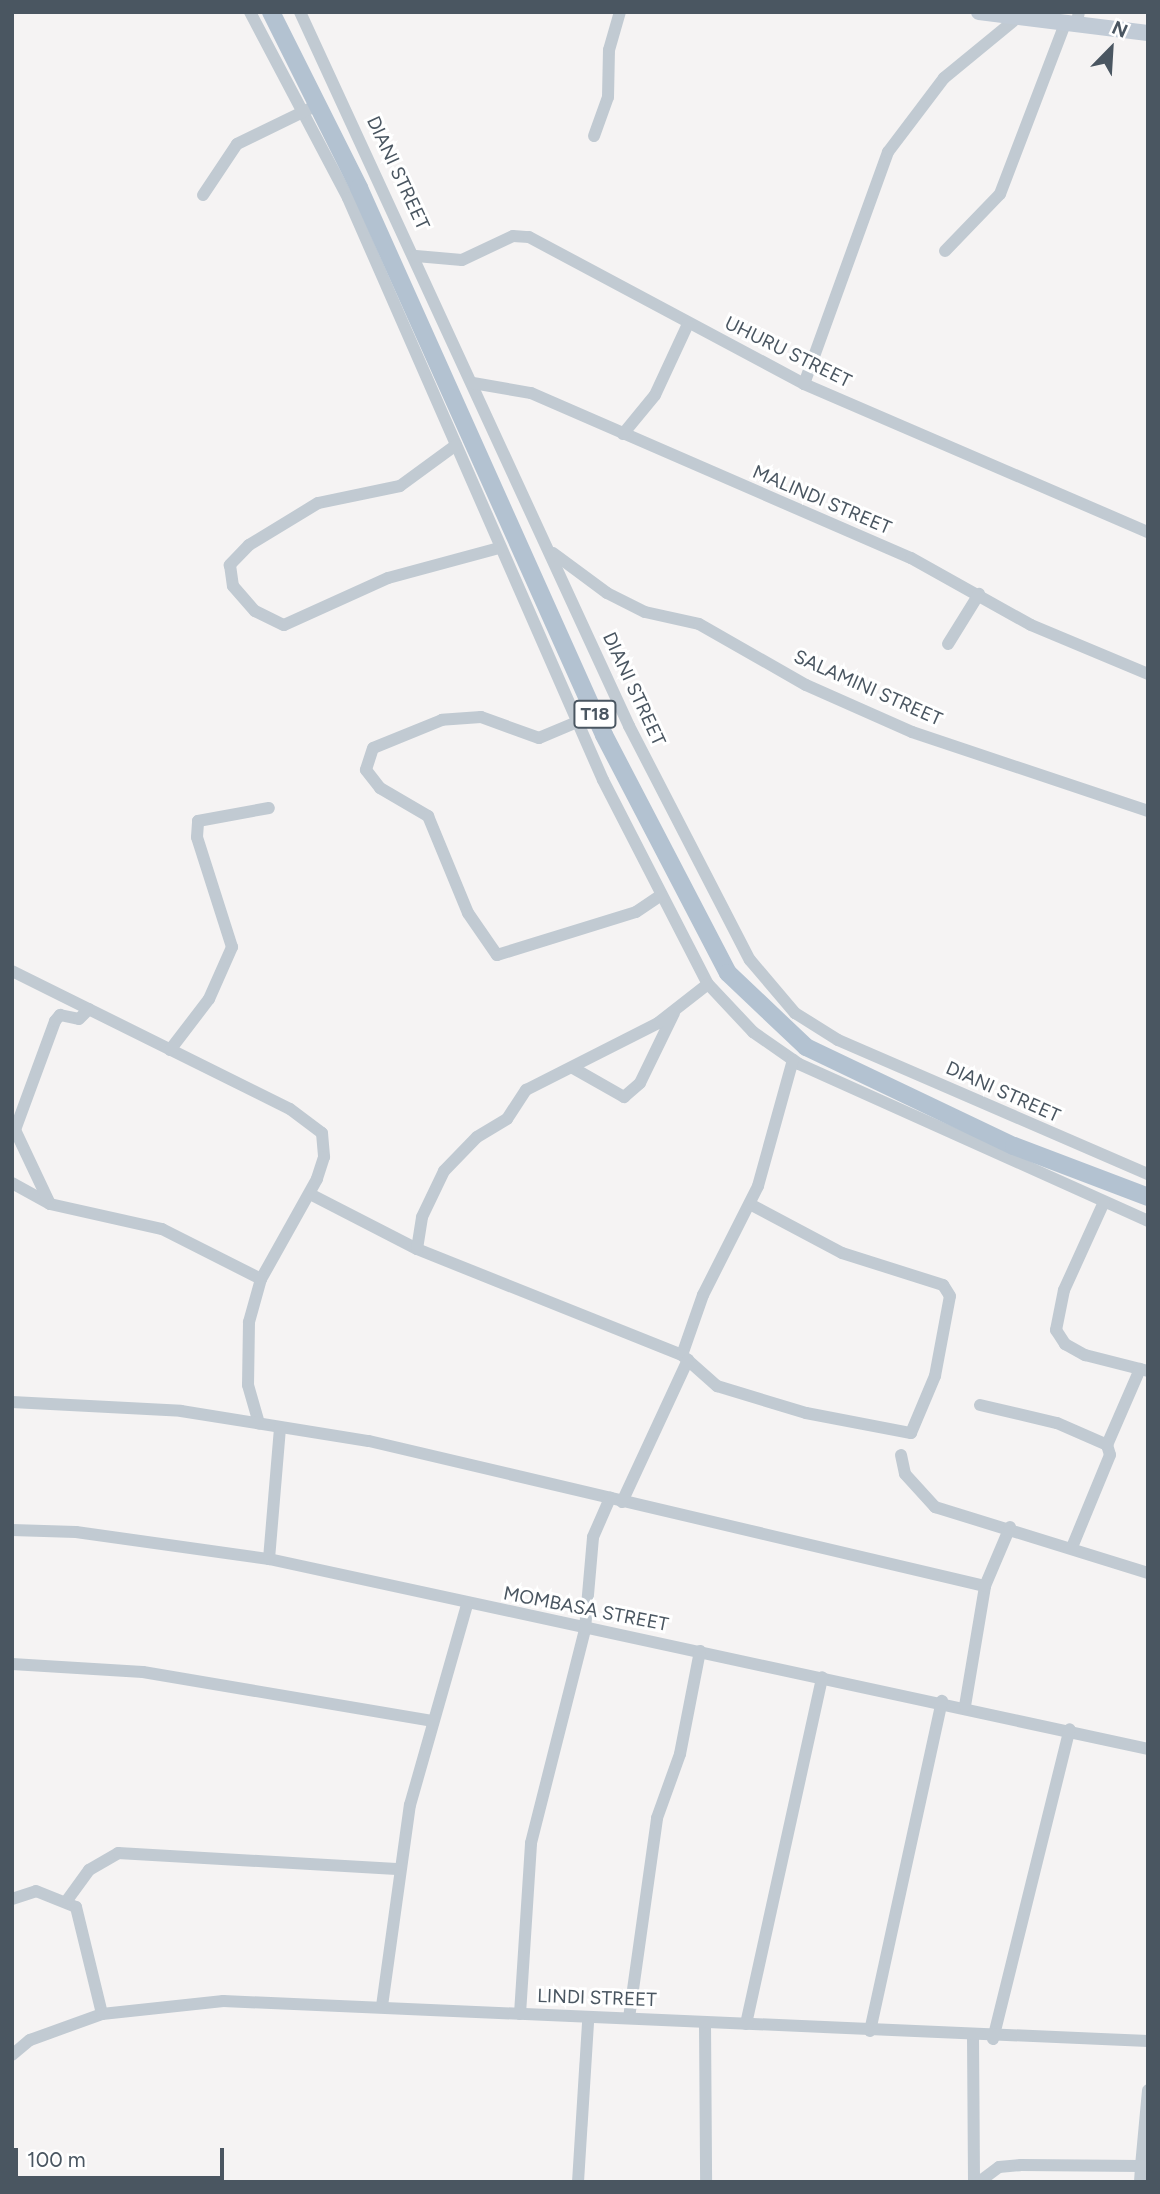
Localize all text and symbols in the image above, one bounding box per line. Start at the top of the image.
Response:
north arrow [1076,14,1146,84]
text: N [1108,16,1131,43]
street label: DIANI STREET [362,113,434,233]
street label: UHURU STREET [721,311,855,393]
street label: MALINDI STREET [749,460,895,540]
street label: DIANI STREET [598,629,670,749]
street label: SALAMINI STREET [790,645,946,731]
road number: T18 [572,700,618,728]
street label: DIANI STREET [942,1057,1064,1127]
street label: MOMBASA STREET [502,1582,670,1636]
street label: LINDI STREET [537,1985,657,2011]
scale bar [18,2134,228,2178]
text: 100 m [27,2147,86,2172]

